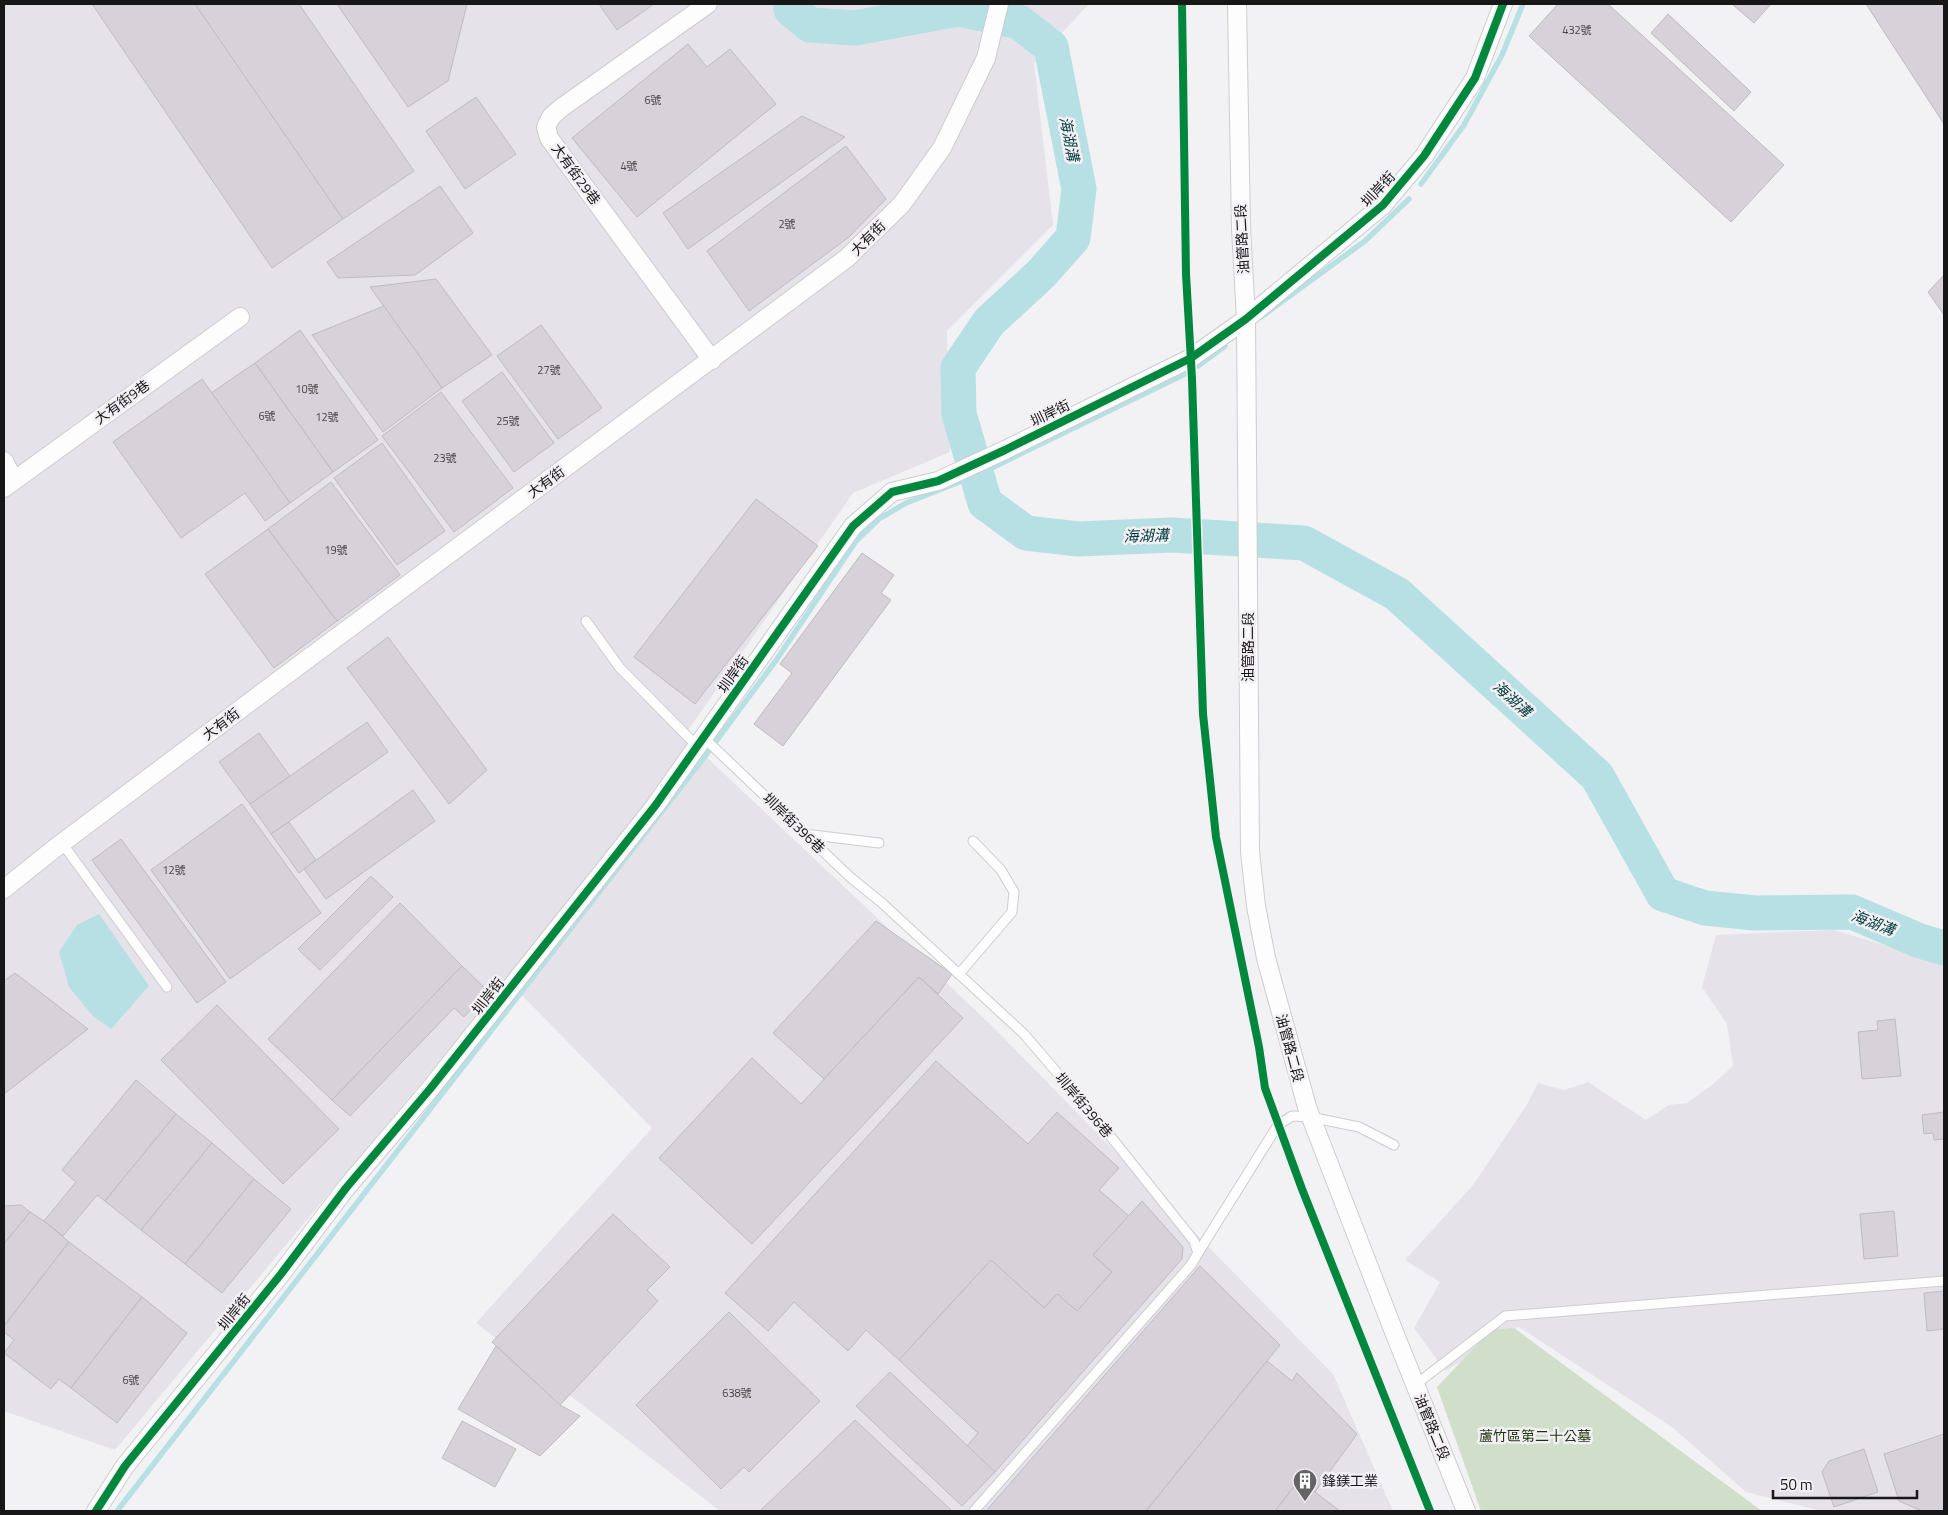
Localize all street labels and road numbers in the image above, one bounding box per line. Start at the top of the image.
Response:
street label: 大有街29巷 [547,139,606,209]
street label: 圳岸街 [1356,166,1400,211]
street label: 油管路二段 [1229,204,1254,275]
street label: 大有街 [845,215,890,260]
street label: 大有街9巷 [90,374,154,429]
street label: 圳岸街 [1026,394,1073,431]
street label: 大有街 [523,461,569,502]
street label: 油管路二段 [1237,612,1258,682]
street label: 圳岸街 [712,650,753,697]
street label: 大有街 [198,703,244,745]
street label: 圳岸街396巷 [758,787,830,858]
street label: 圳岸街 [466,973,509,1019]
street label: 油管路二段 [1271,1011,1310,1084]
street label: 圳岸街396巷 [1051,1067,1118,1142]
street label: 圳岸街 [212,1289,255,1335]
street label: 油管路二段 [1410,1390,1455,1463]

